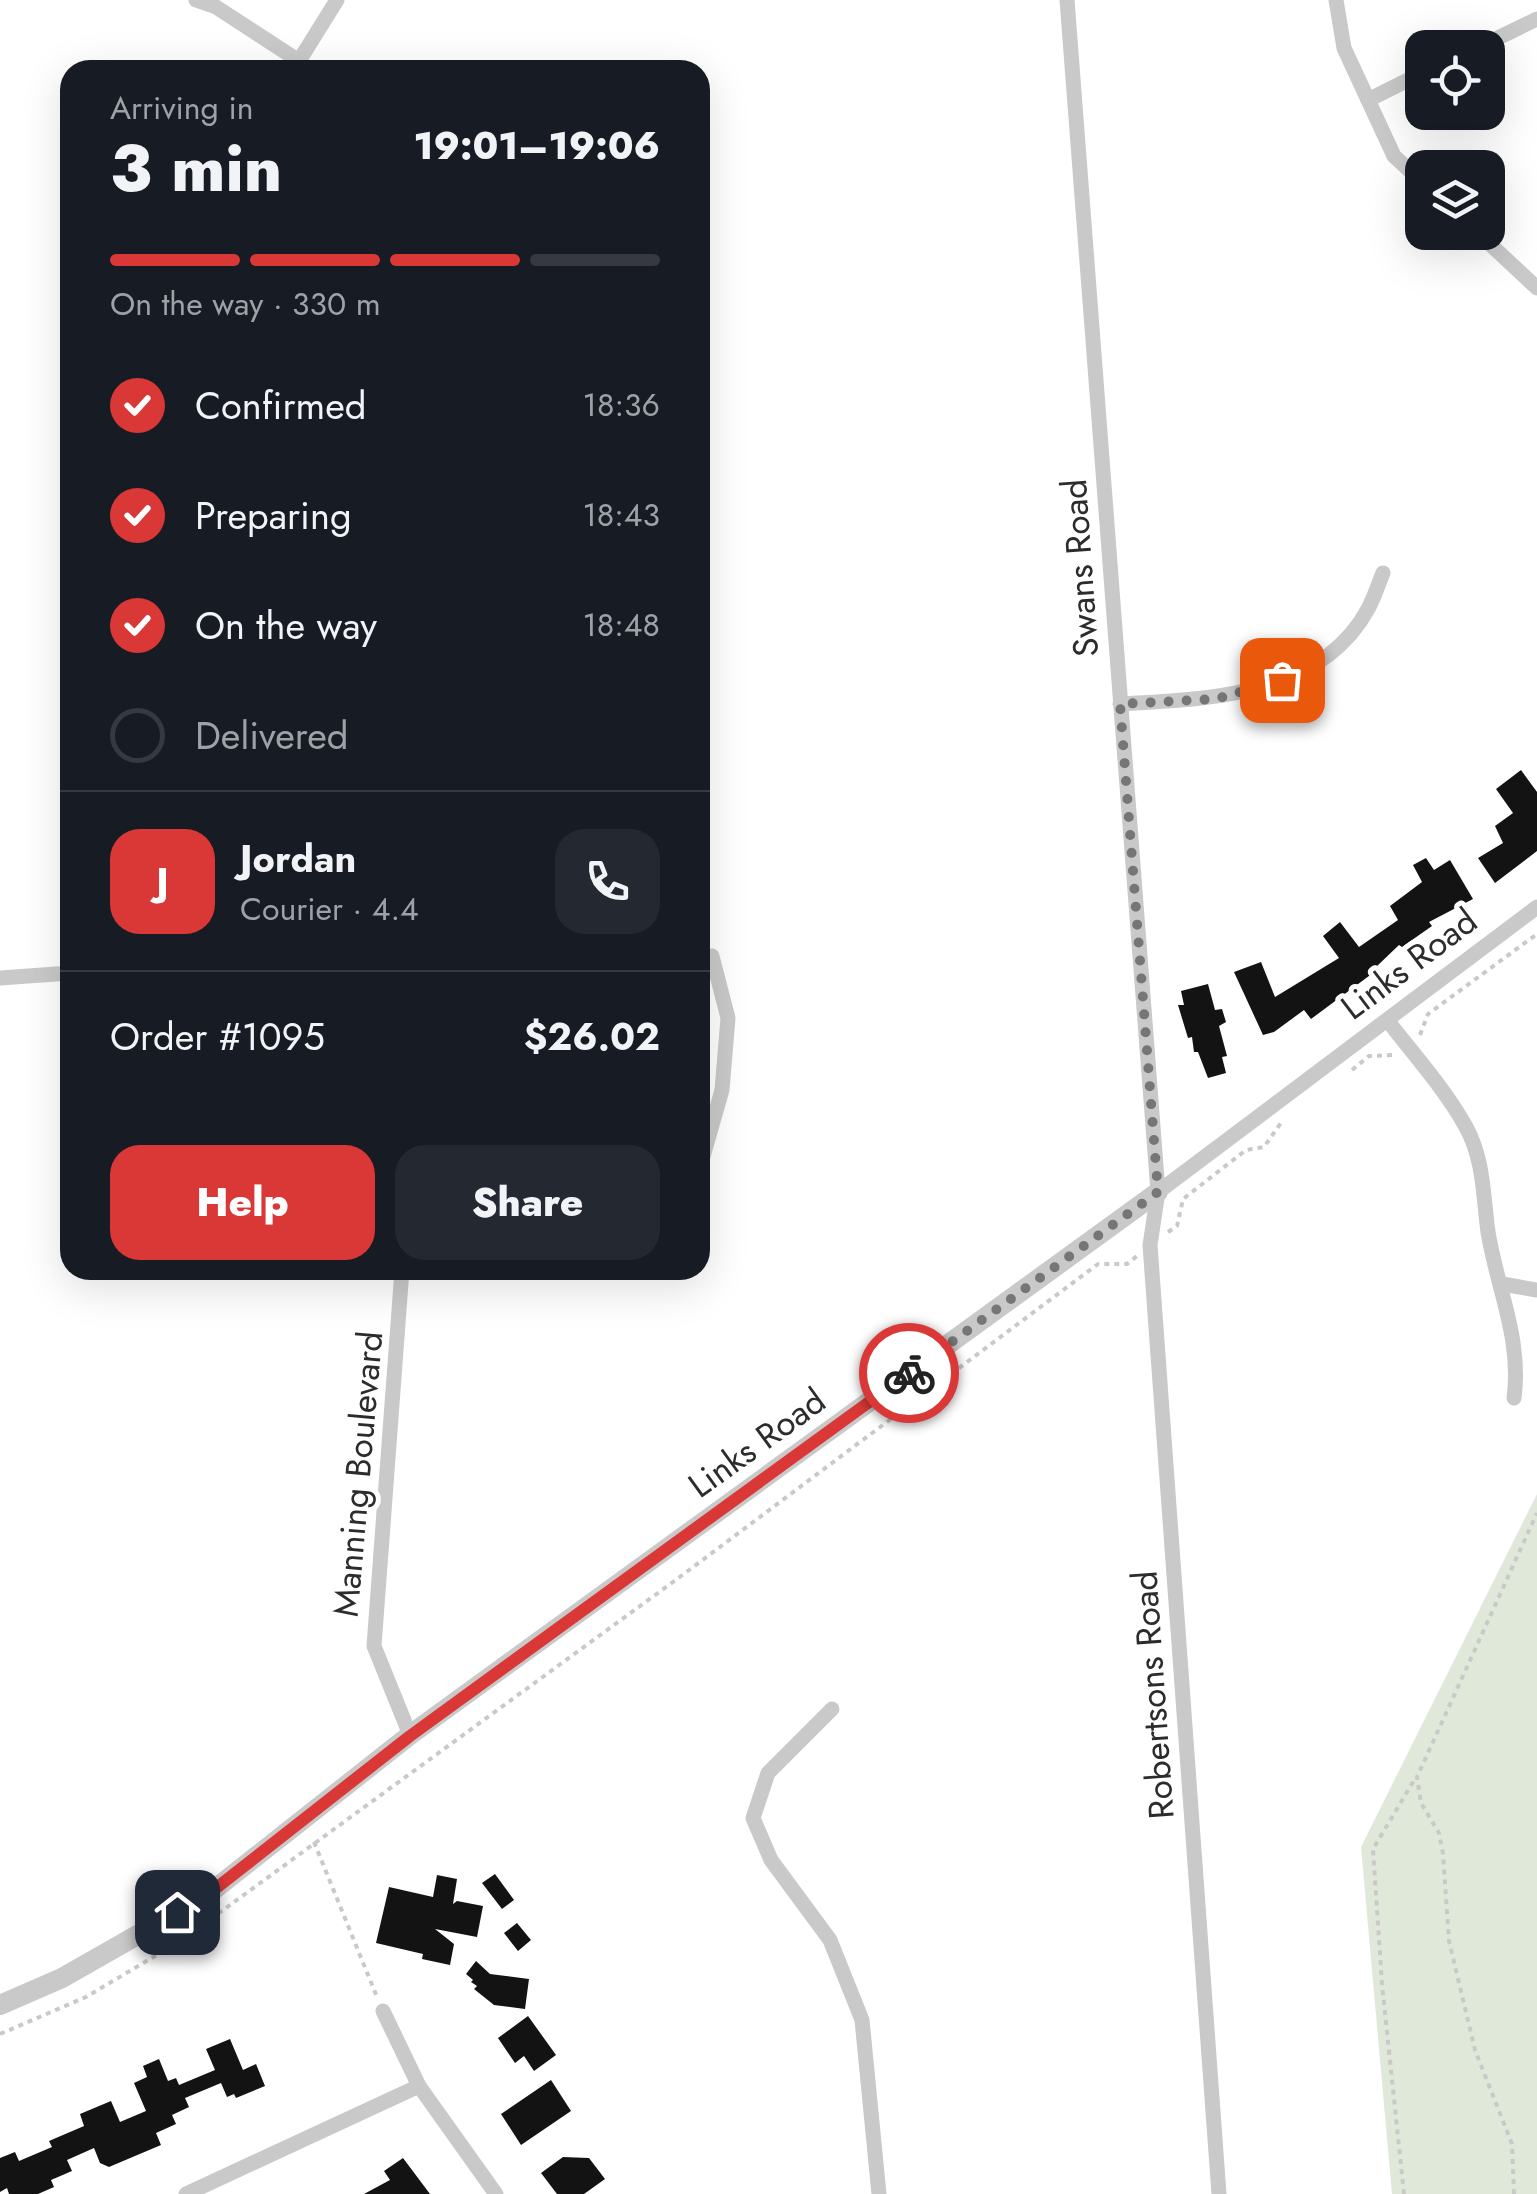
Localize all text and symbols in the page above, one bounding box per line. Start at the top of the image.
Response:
map controls [1405,30,1505,250]
button: locate [1405,30,1505,130]
text: Arriving in [110,85,254,131]
text: 19:01–19:06 [413,118,660,173]
text: 3 min [110,121,282,215]
button: layers [1405,150,1505,250]
text: On the way · 330 m [110,281,381,327]
icon: check [110,378,165,433]
text: Confirmed [195,378,366,433]
text: 18:36 [583,382,660,428]
street label: Swans Road [1049,477,1111,659]
icon: check [110,488,165,543]
text: Preparing [195,488,352,543]
text: 18:43 [582,492,660,538]
icon: check [110,598,165,653]
text: On the way [195,598,377,653]
text: 18:48 [582,602,660,648]
pin [1240,638,1325,723]
icon: bag [1255,653,1310,708]
text: Delivered [195,708,348,763]
button: phone [555,829,660,934]
text: Jordan [240,831,356,886]
text: J [156,854,169,909]
text: Courier · 4.4 [240,886,419,932]
street label: Links Road [1331,896,1487,1032]
text: Order #1095 [110,1009,325,1064]
text: $26.02 [524,1009,660,1064]
button: Help [110,1145,375,1260]
button: Share [395,1145,660,1260]
courier [859,1323,959,1423]
street label: Manning Boulevard [321,1329,395,1619]
icon: bike [882,1346,937,1401]
street label: Links Road [678,1376,836,1510]
street label: Robertsons Road [1119,1569,1187,1821]
pin [135,1870,220,1955]
icon: home [150,1885,205,1940]

